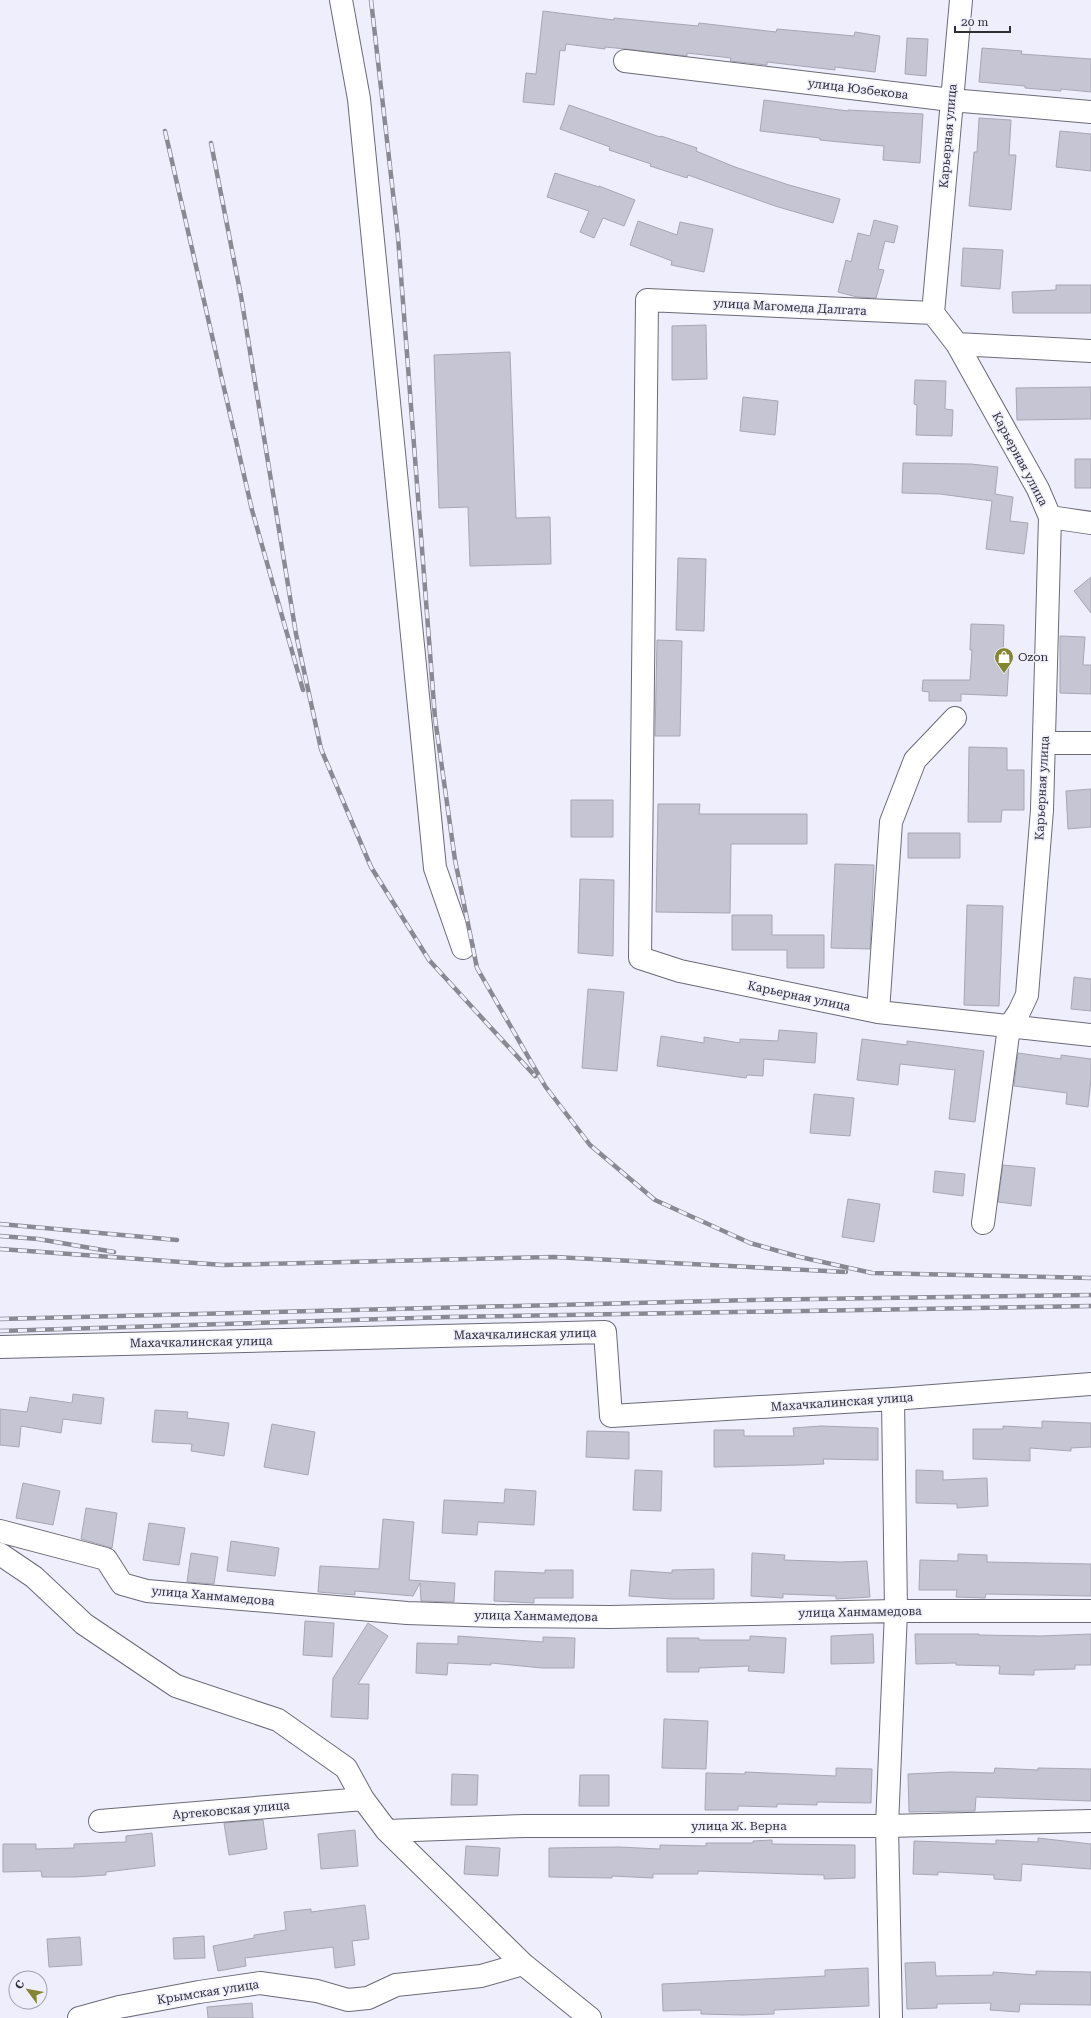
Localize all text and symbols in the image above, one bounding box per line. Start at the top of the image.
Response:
scale bar [955,8,1010,34]
text: 20 m [961,15,988,29]
street label: улица Юзбекова [807,76,909,102]
street label: Карьерная улица [936,83,960,189]
street label: улица Магомеда Далгата [713,296,868,318]
street label: Карьерная улица [989,410,1051,509]
shop icon: Ozon [993,646,1015,674]
place label: Ozon [1018,650,1049,664]
street label: Карьерная улица [1032,735,1052,841]
street label: Карьерная улица [746,978,852,1014]
street label: Махачкалинская улица [453,1326,597,1342]
street label: Махачкалинская улица [129,1334,273,1350]
street label: Махачкалинская улица [770,1390,914,1414]
street label: улица Ханмамедова [151,1584,276,1608]
street label: улица Ханмамедова [798,1604,922,1620]
street label: улица Ханмамедова [474,1608,598,1624]
street label: Артековская улица [172,1798,291,1822]
street label: улица Ж. Верна [691,1819,787,1833]
north arrow [8,1970,48,2010]
street label: Крымская улица [156,1977,260,2007]
text: С [12,1978,28,1992]

